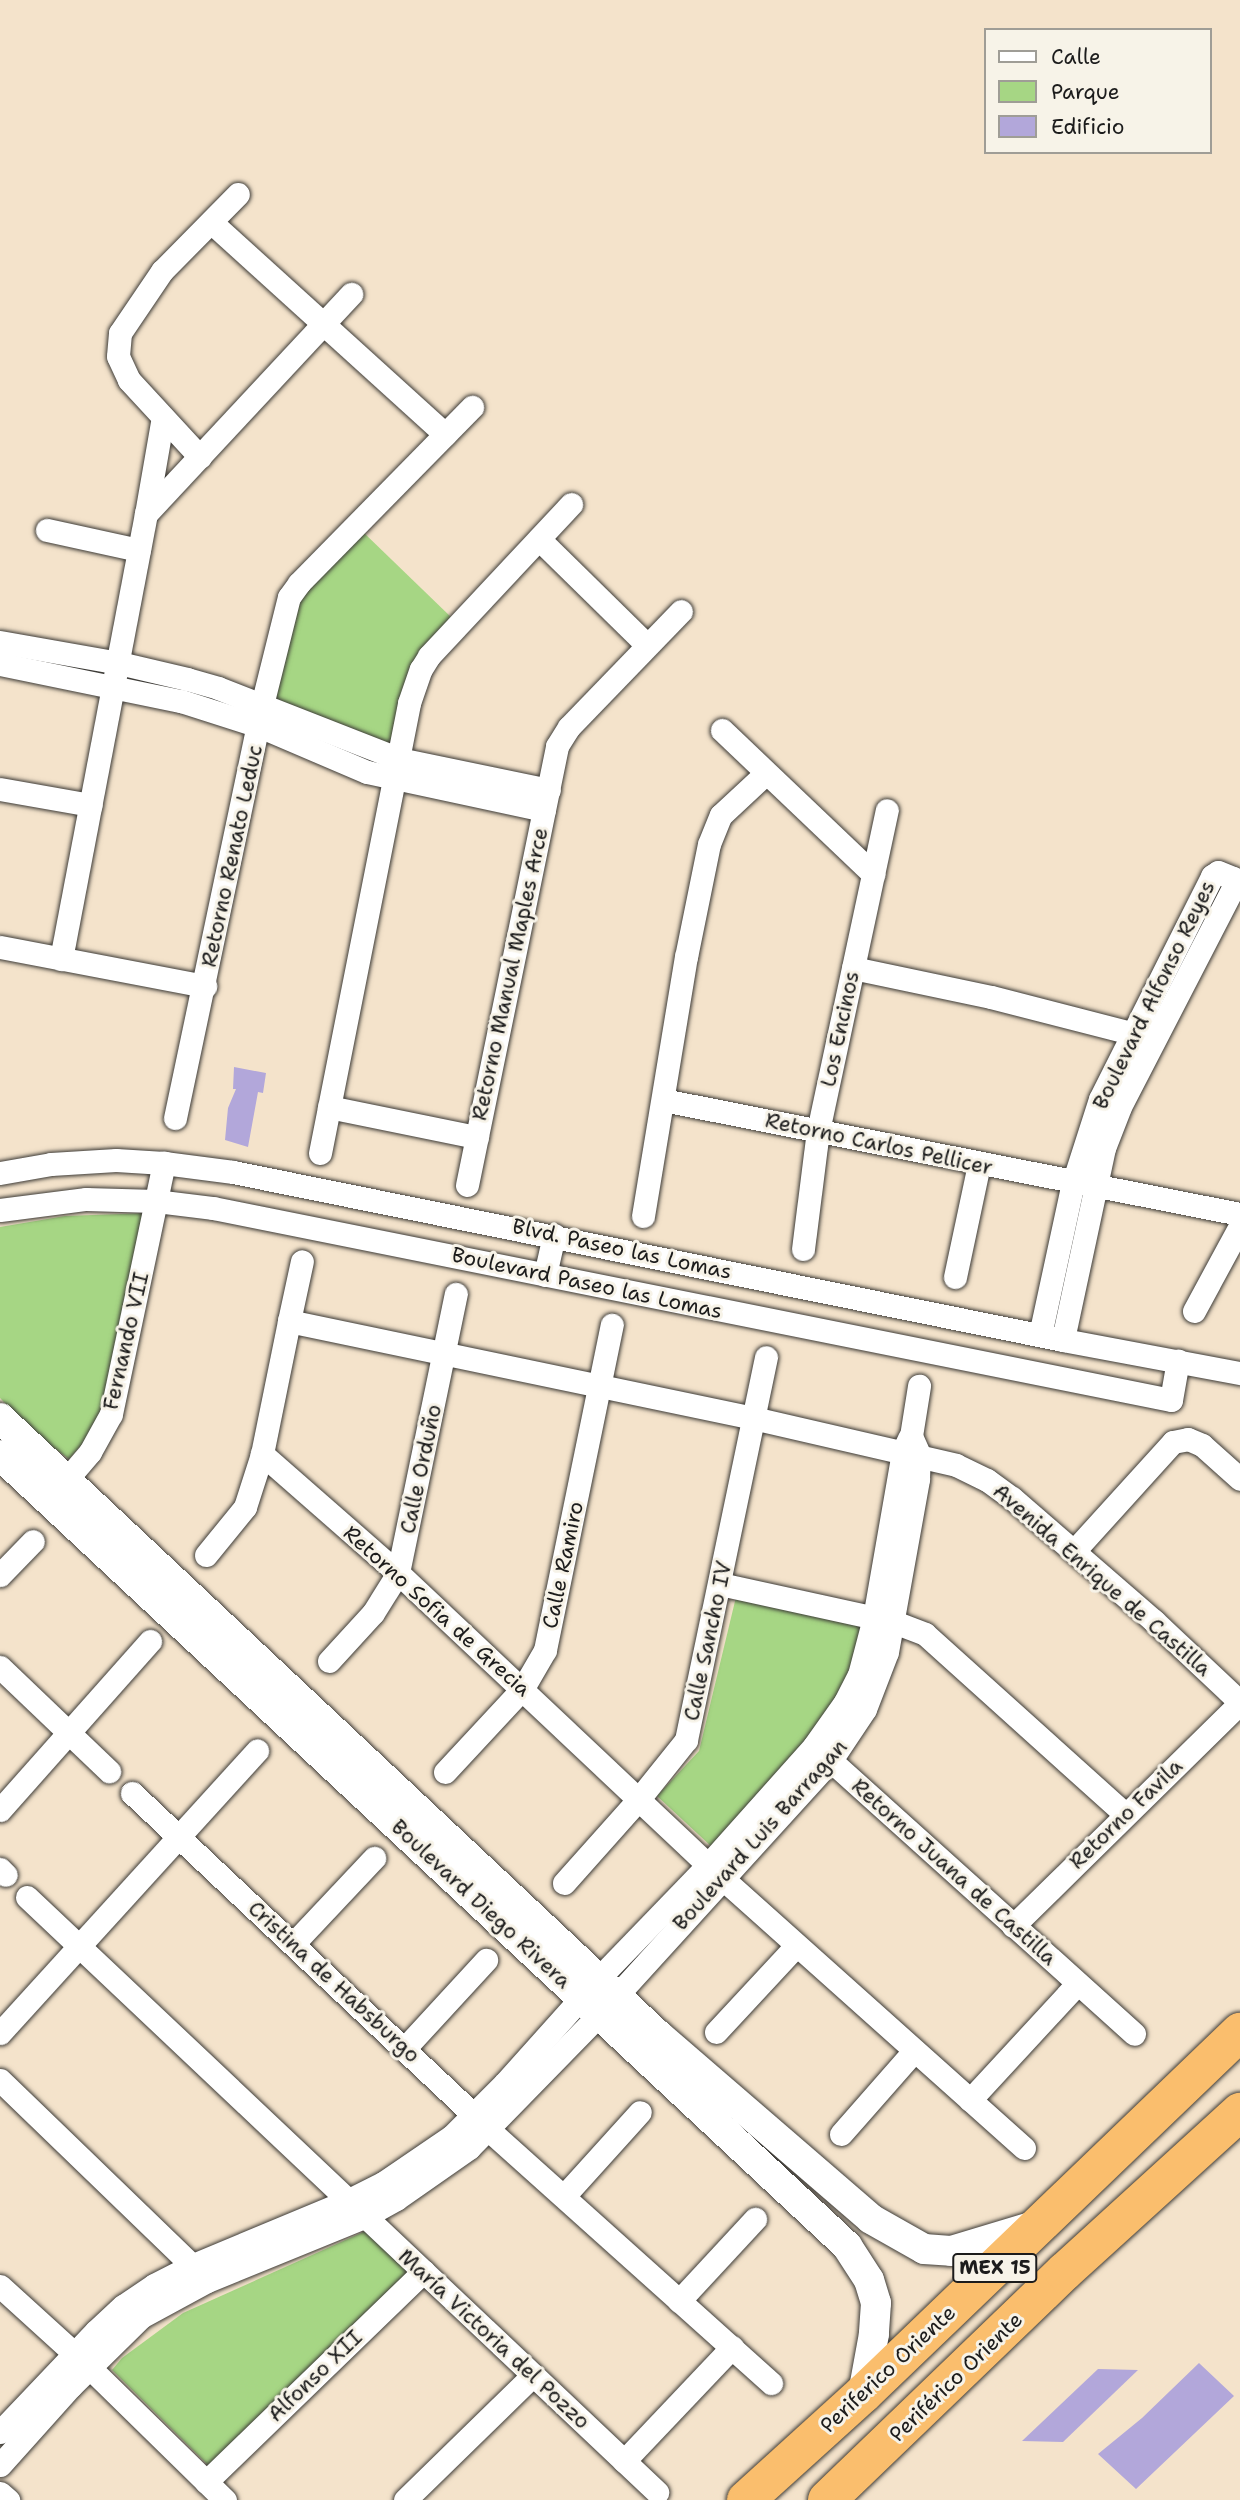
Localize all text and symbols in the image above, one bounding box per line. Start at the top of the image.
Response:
legend [984,28,1212,154]
text: Calle [1051,43,1101,71]
text: Parque [1051,78,1120,106]
text: Edificio [1051,113,1124,141]
street label: Retorno Renato Leduc [196,743,268,969]
street label: Retorno Manual Maples Arce [467,825,553,1123]
street label: Boulevard Alfonso Reyes [1088,877,1220,1113]
street label: Los Encinos [815,969,865,1089]
street label: Retorno Carlos Pellicer [763,1108,995,1180]
street label: Blvd. Paseo las Lomas [510,1213,734,1285]
street label: Boulevard Paseo las Lomas [449,1242,725,1324]
street label: Fernando VII [98,1270,154,1412]
street label: Calle Orduño [395,1402,447,1536]
street label: Avenida Enrique de Castilla [988,1478,1216,1682]
street label: Calle Ramiro [537,1499,589,1631]
street label: Retorno Sofia de Grecia [338,1520,536,1702]
street label: Calle Sancho IV [679,1559,737,1723]
street label: Boulevard Luis Barragan [668,1734,852,1936]
street label: Retorno Favila [1064,1754,1188,1874]
street label: Retorno Juana de Castilla [846,1773,1062,1971]
street label: Boulevard Diego Rivera [386,1814,576,1994]
street label: Cristina de Habsburgo [243,1896,425,2068]
street label: María Victoria del Pozzo [393,2244,595,2434]
road number: MEX 15 [951,2252,1039,2284]
street label: Periferico Oriente [815,2300,961,2438]
street label: Periférico Oriente [884,2307,1028,2447]
street label: Alfonso XII [263,2325,367,2427]

